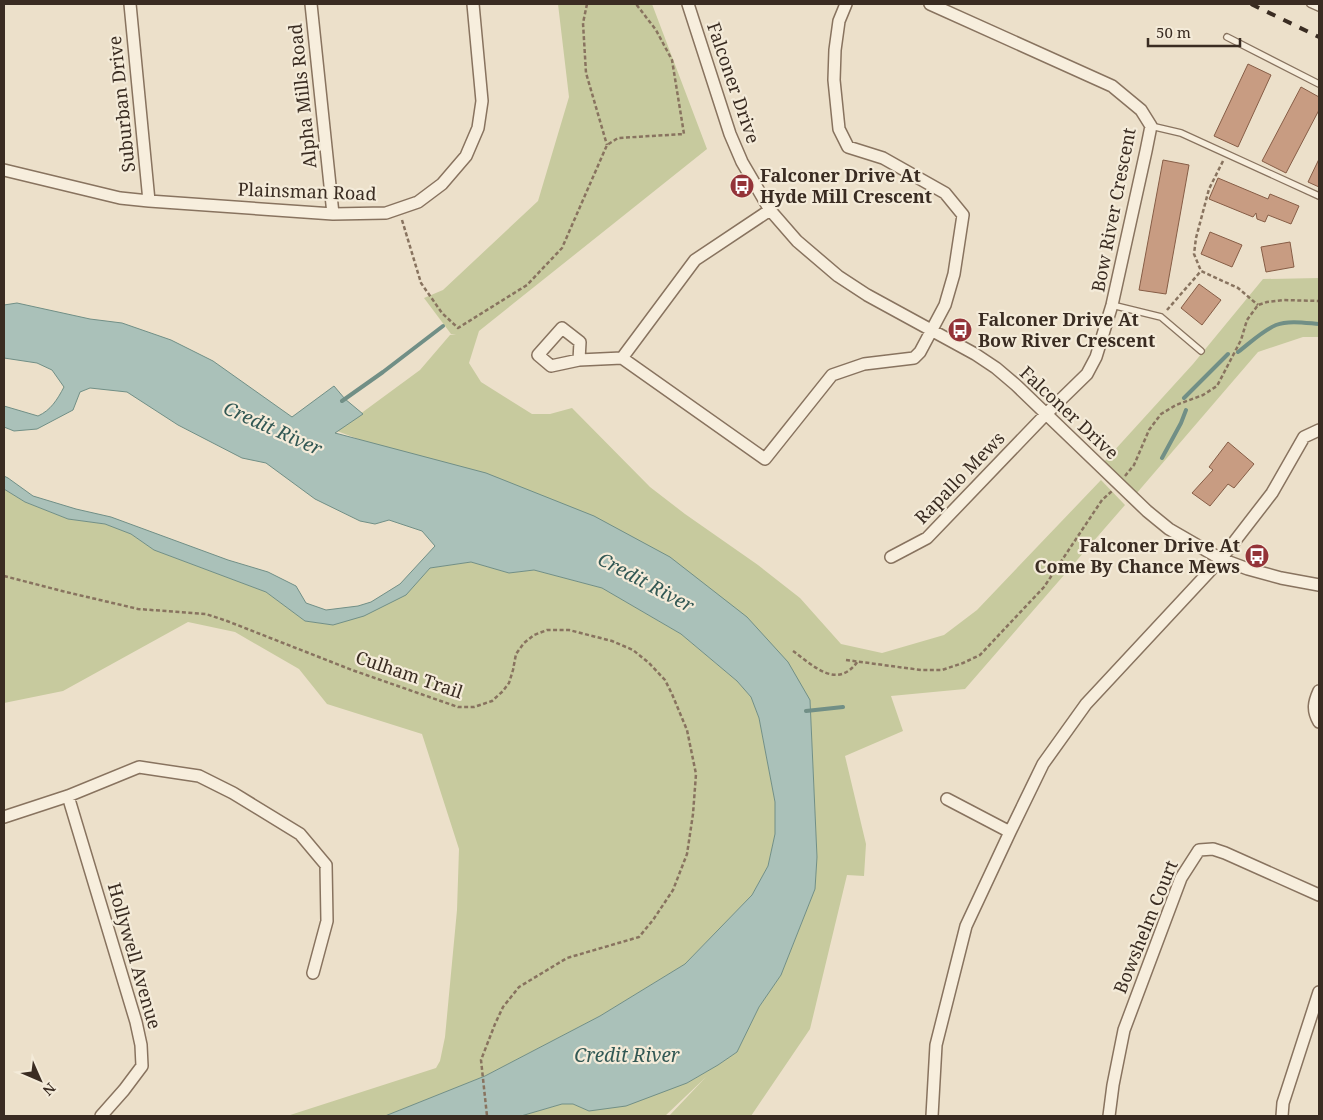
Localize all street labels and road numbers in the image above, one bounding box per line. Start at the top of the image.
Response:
street label: Falconer Drive [702,19,766,146]
street label: Alpha Mills Road [282,22,322,170]
street label: Suburban Drive [102,35,140,174]
street label: Bow River Crescent [1085,126,1141,294]
street label: Plainsman Road [237,177,377,205]
street label: Falconer Drive [1015,360,1124,464]
street label: Rapallo Mews [909,426,1009,529]
street label: Culham Trail [352,644,467,704]
street label: Bowshelm Court [1107,856,1183,997]
street label: Hollywell Avenue [103,880,167,1032]

